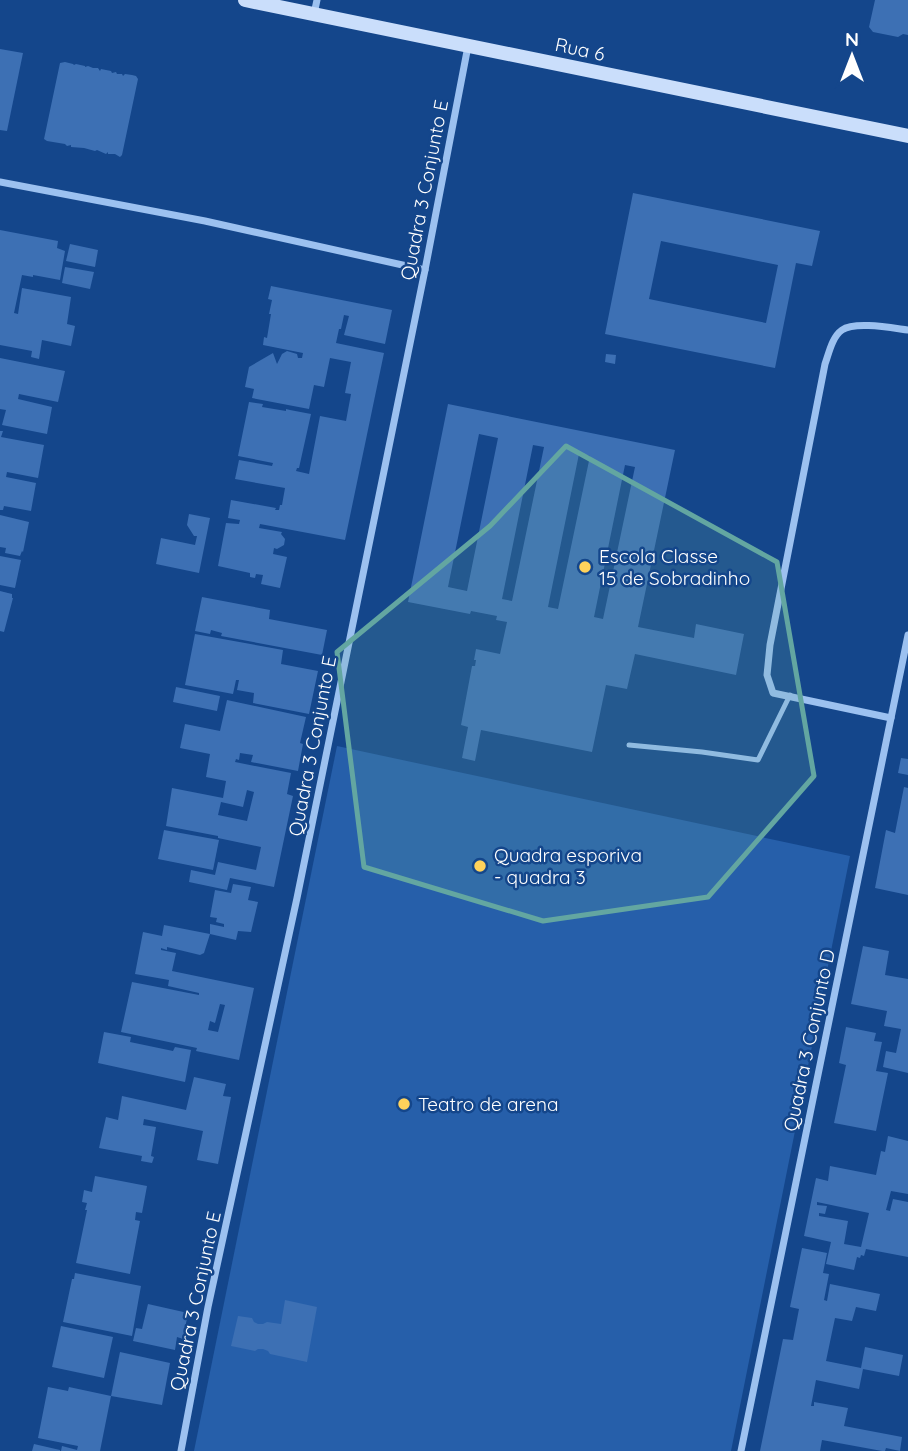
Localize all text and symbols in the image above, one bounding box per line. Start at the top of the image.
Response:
north arrow [817,21,887,91]
text: N [845,27,859,51]
street label: Rua 6 [553,32,607,66]
street label: Quadra 3 Conjunto E [395,98,453,282]
place label: Escola Classe 15 de Sobradinho [599,544,750,590]
marker: Escola Classe 15 de Sobradinho [577,559,593,575]
street label: Quadra 3 Conjunto E [283,654,341,838]
place label: Quadra esporiva - quadra 3 [494,843,642,889]
marker: Quadra esporiva - quadra 3 [472,858,488,874]
street label: Quadra 3 Conjunto D [778,947,840,1133]
place label: Teatro de arena [418,1092,559,1116]
marker: Teatro de arena [396,1096,412,1112]
street label: Quadra 3 Conjunto E [164,1209,226,1393]

